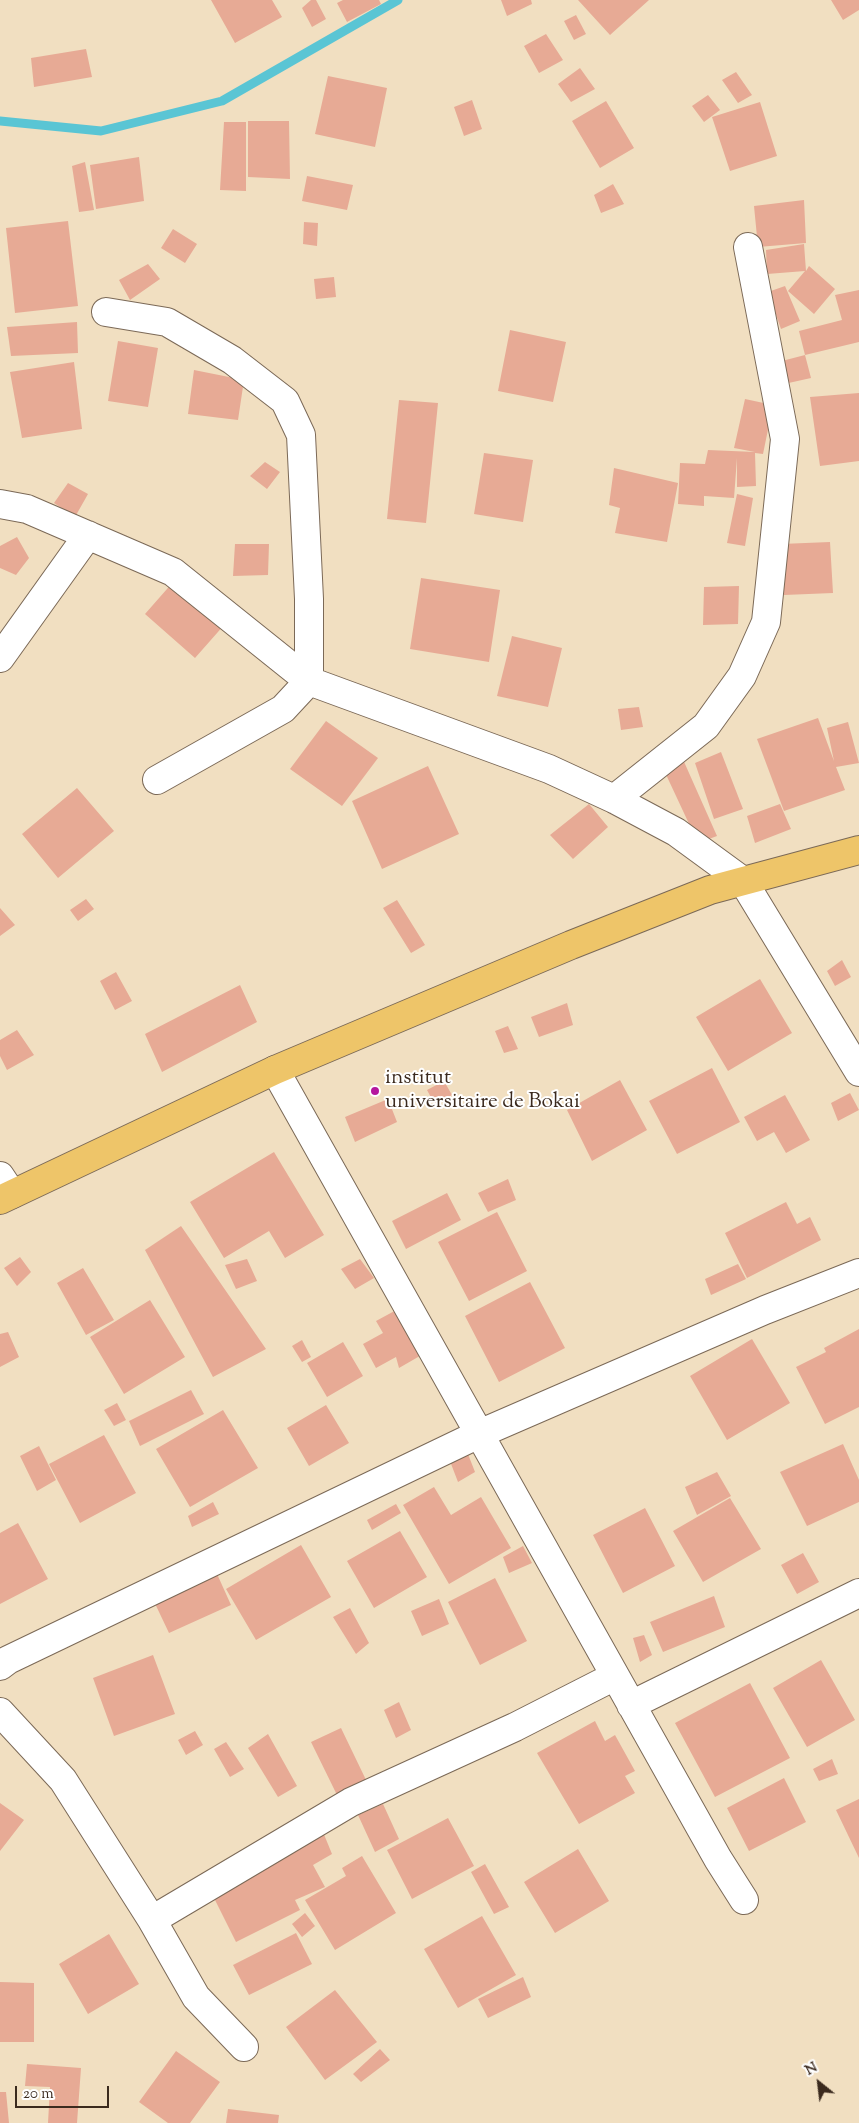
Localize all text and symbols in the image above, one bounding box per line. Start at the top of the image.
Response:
place label: institut universitaire de Bokai [385,1066,580,1116]
marker: institut universitaire de Bokai [369,1085,381,1097]
north arrow [794,2058,844,2108]
text: N [802,2058,821,2081]
scale bar [18,2076,111,2108]
text: 20 m [23,2084,54,2105]

